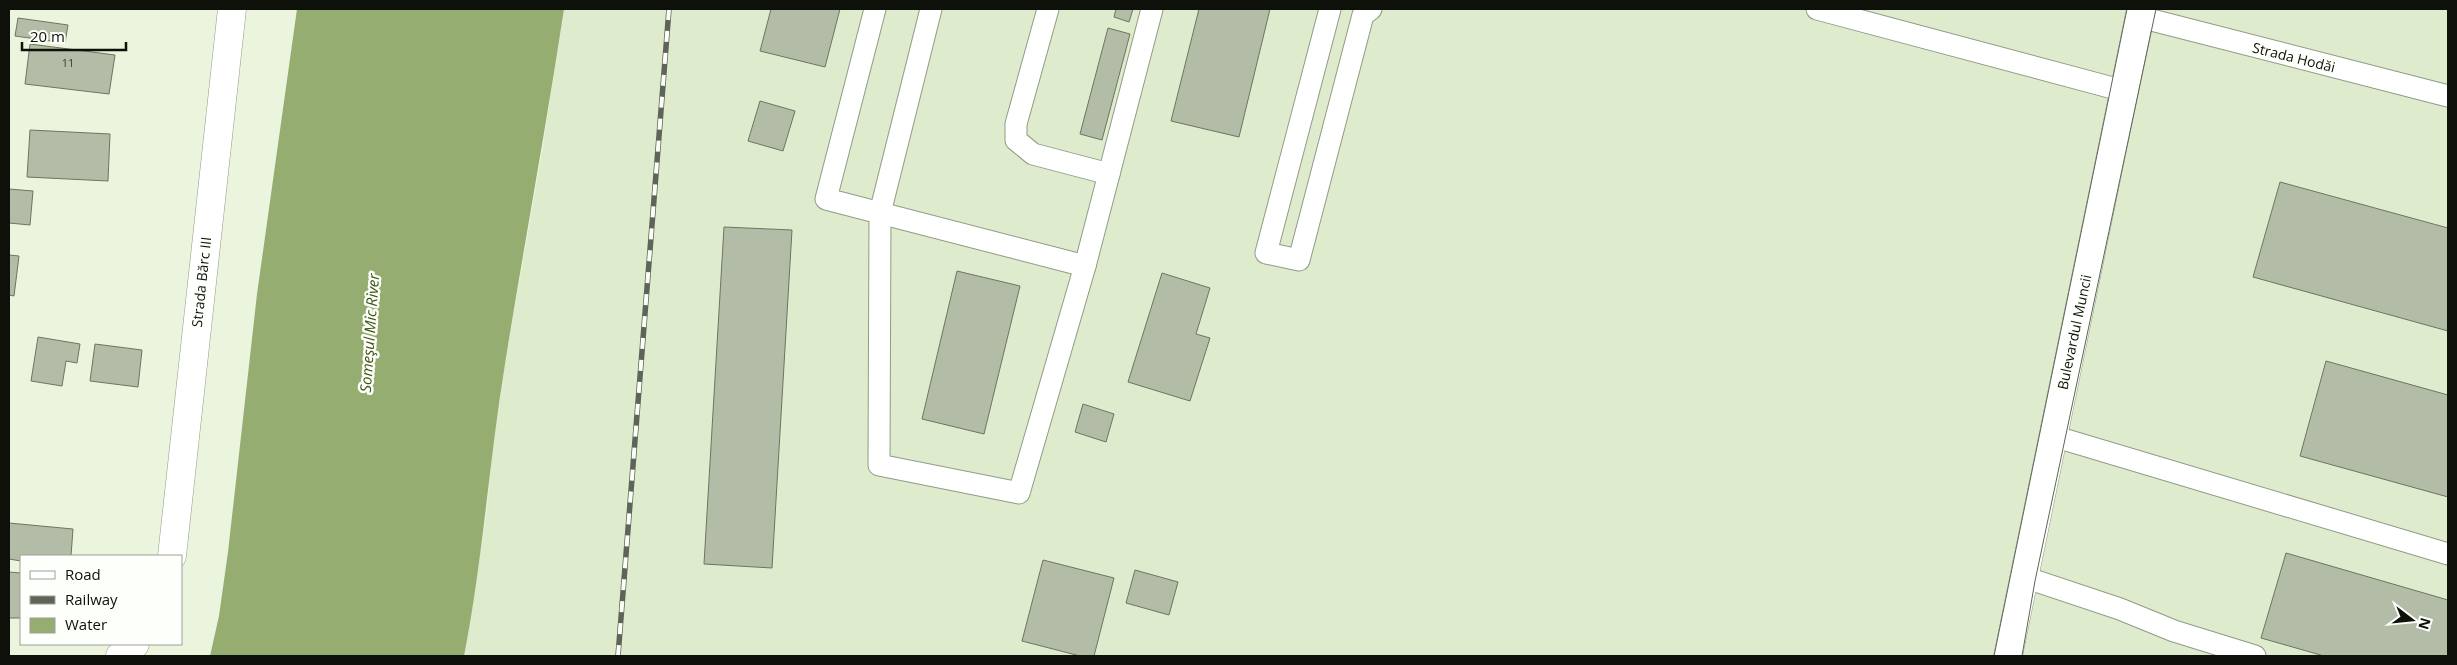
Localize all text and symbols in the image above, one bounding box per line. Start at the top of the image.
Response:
scale bar [22,20,126,52]
text: 20 m [30,26,65,46]
street label: Strada Hodăi [2251,38,2337,76]
house number: 11 [62,55,74,70]
street label: Strada Bărc III [187,236,215,328]
water label: Someşul Mic River [355,272,383,393]
street label: Bulevardul Muncii [2053,273,2095,391]
legend [20,555,182,645]
text: Road [65,564,101,584]
text: Railway [65,589,118,609]
north arrow [2387,595,2437,645]
text: Water [65,614,107,634]
text: N [2414,616,2436,632]

